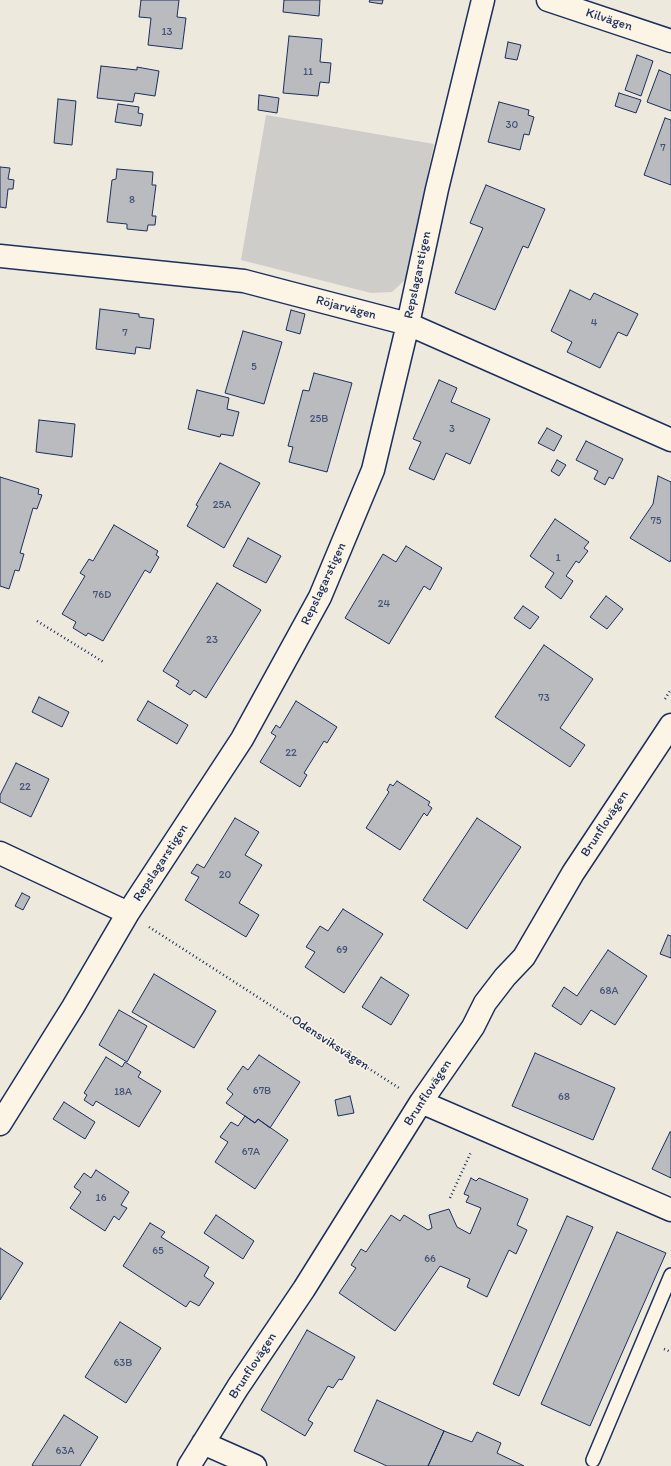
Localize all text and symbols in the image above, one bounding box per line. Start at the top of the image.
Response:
street label: Kilvägen [584,5,634,35]
house number: 13 [161,25,173,39]
house number: 11 [303,65,313,79]
house number: 30 [506,118,518,132]
house number: 7 [660,141,666,155]
house number: 8 [129,193,135,207]
street label: Repslagarstigen [401,230,435,320]
street label: Röjarvägen [314,292,378,324]
house number: 4 [591,316,597,330]
house number: 7 [122,326,128,340]
house number: 5 [251,360,257,374]
house number: 25B [310,412,328,426]
house number: 3 [449,422,455,436]
house number: 25A [213,498,231,512]
house number: 75 [650,514,662,528]
street label: Repslagarstigen [298,540,350,628]
house number: 1 [555,551,561,565]
house number: 76D [93,588,111,602]
house number: 24 [378,597,390,611]
house number: 23 [206,633,218,647]
house number: 73 [538,691,550,705]
house number: 22 [285,746,297,760]
house number: 22 [19,780,31,794]
street label: Brunflovägen [578,788,632,860]
street label: Repslagarstigen [130,821,192,905]
house number: 20 [219,868,231,882]
house number: 69 [336,943,348,957]
house number: 68A [600,984,618,998]
street label: Odensviksvägen [288,1012,372,1074]
street label: Brunflovägen [401,1057,455,1129]
house number: 67B [253,1084,271,1098]
house number: 18A [114,1085,132,1099]
house number: 68 [558,1090,570,1104]
house number: 67A [242,1145,260,1159]
house number: 16 [96,1191,106,1205]
house number: 65 [152,1244,164,1258]
house number: 66 [424,1252,436,1266]
street label: Brunflovägen [226,1330,280,1402]
house number: 63B [114,1356,132,1370]
house number: 63A [56,1444,74,1458]

